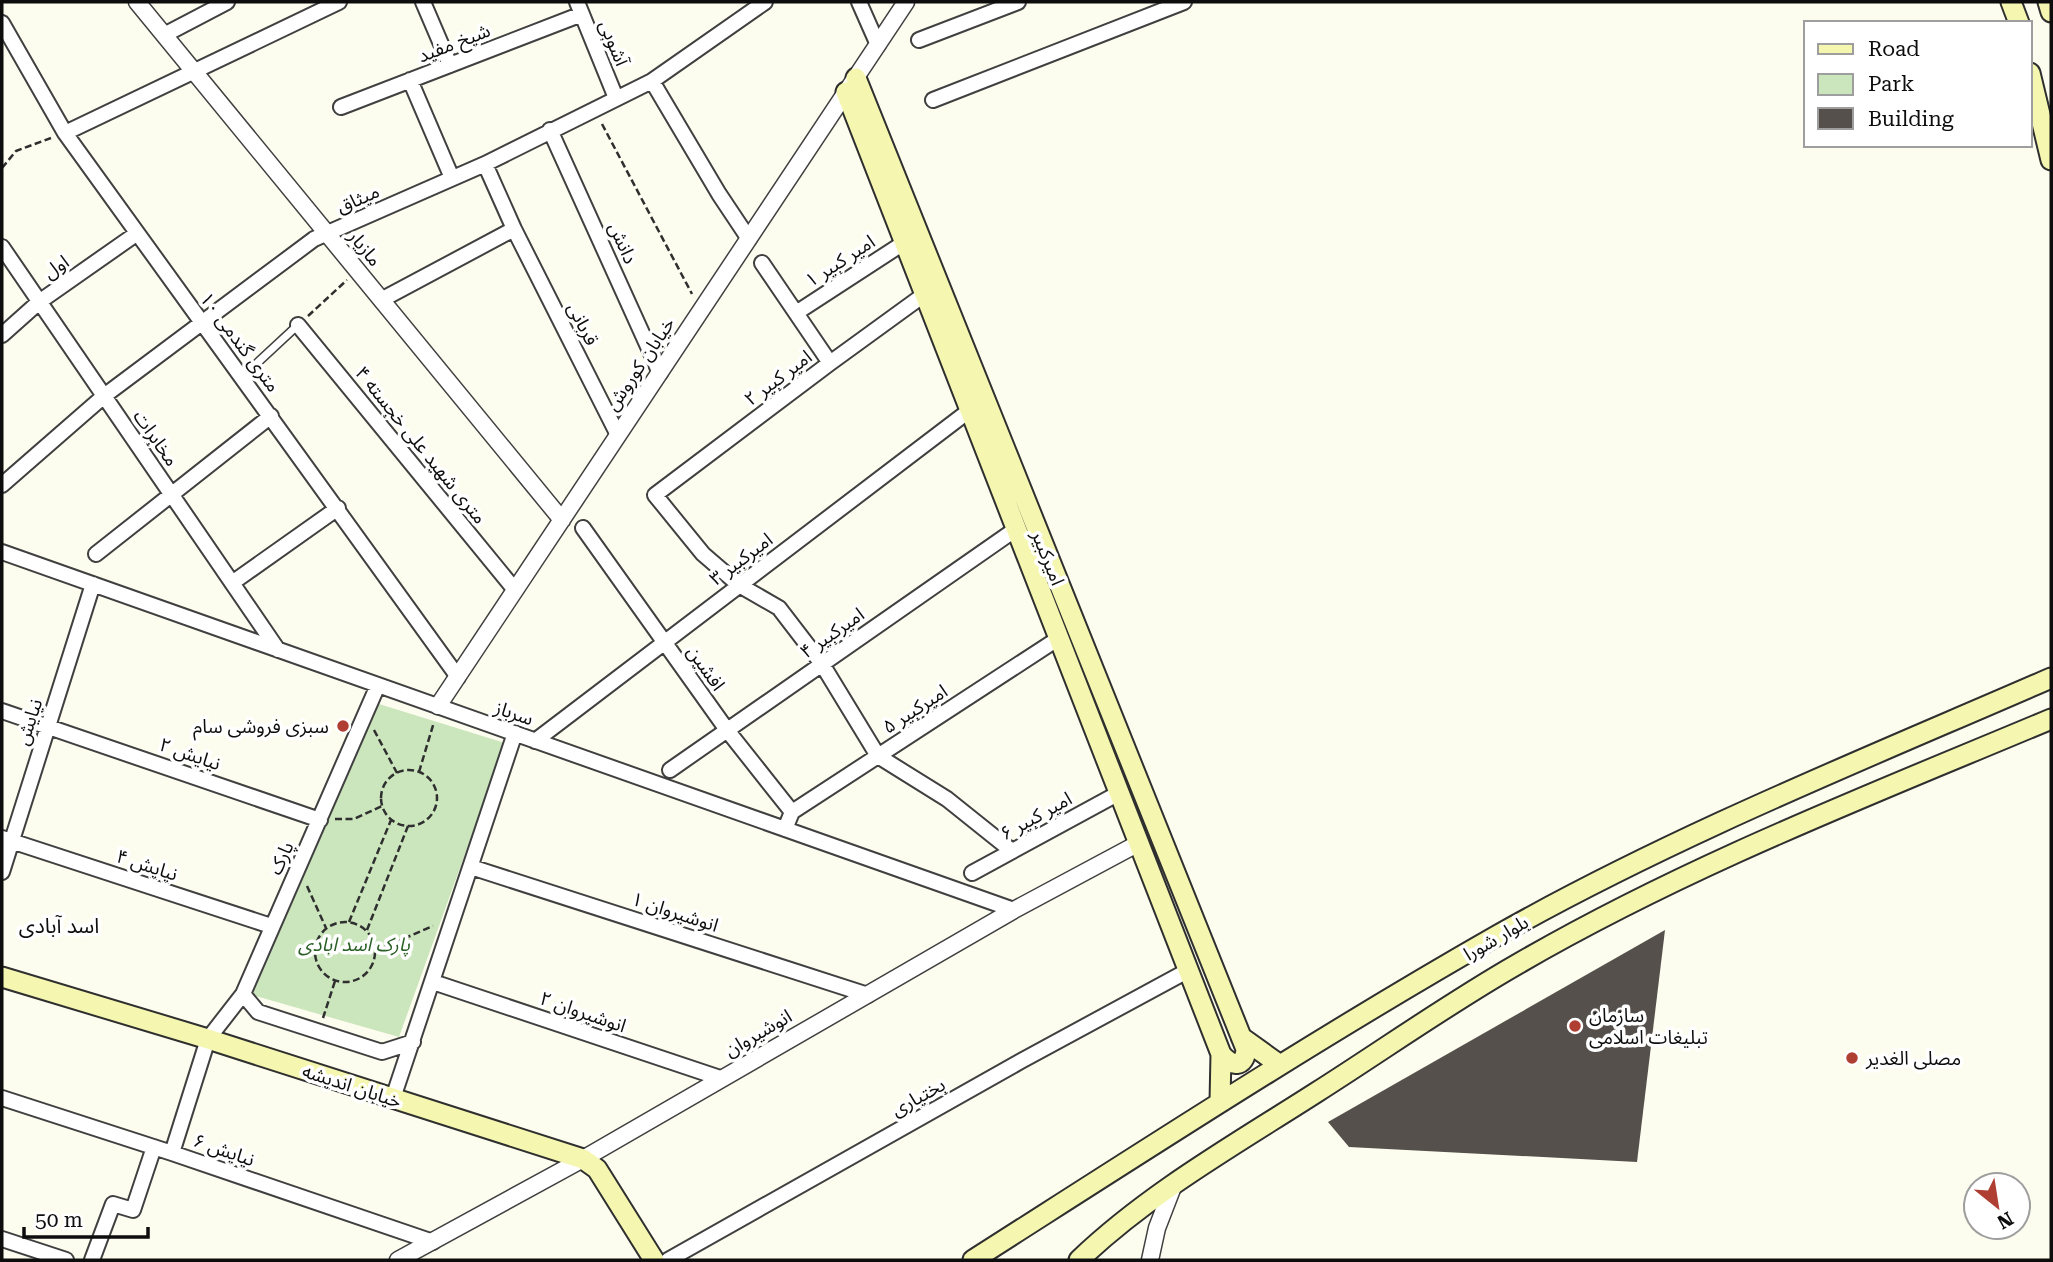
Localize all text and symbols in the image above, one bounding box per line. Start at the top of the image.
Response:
street label: آشوبی [594,17,634,71]
street label: شیخ مفید [415,19,495,70]
legend [1804,21,2032,147]
text: Road [1868,37,1920,61]
text: Park [1868,72,1914,96]
text: Building [1868,107,1954,131]
street label: میثاق [333,179,383,219]
street label: دانش [604,219,642,267]
street label: مازیار [343,224,387,271]
street label: امیر کبیر ۱ [801,230,879,292]
street label: اول [39,250,73,284]
street label: ۱۰ متری گندمی [195,288,285,396]
street label: قربانی [562,299,604,349]
street label: خیابان کوروش [600,313,680,415]
street label: امیر کبیر ۲ [740,345,816,411]
street label: ۴ متری شهید علی خجسته [350,362,492,528]
street label: مخابرات [128,406,184,470]
street label: امیرکبیر [1026,526,1069,589]
street label: امیرکبیر ۳ [705,528,777,590]
street label: امیرکبیر ۴ [796,603,868,663]
street label: افشین [682,641,730,695]
street label: امیرکبیر ۵ [878,679,952,739]
street label: سرباز [491,695,536,730]
street label: نیایش [11,696,47,748]
place label: سبزی فروشی سام [193,715,329,741]
marker: سبزی فروشی سام [335,718,351,734]
street label: نیایش ۲ [156,733,224,775]
street label: امیر کبیر ۶ [996,787,1076,845]
street label: پارک [263,838,300,879]
street label: نیایش ۴ [113,844,181,886]
street label: انوشیروان ۱ [629,887,721,937]
street label: بلوار شورا [1460,910,1532,966]
district label: اسد آبادی [19,914,99,938]
park label: پارک اسد ابادی [298,933,410,957]
street label: انوشیروان ۲ [537,987,629,1037]
place label: سازمان تبلیغات اسلامی [1589,1004,1708,1049]
street label: انوشیروان [720,1005,796,1061]
marker: سازمان تبلیغات اسلامی [1567,1018,1583,1034]
place label: مصلی الغدیر [1865,1047,1961,1070]
marker: مصلی الغدیر [1844,1050,1860,1066]
street label: خیابان اندیشه [299,1059,405,1113]
street label: بختیاری [887,1073,949,1121]
street label: نیایش ۶ [190,1129,258,1171]
north arrow [1962,1171,2032,1241]
scale bar [24,1196,149,1240]
text: N [1993,1207,2017,1234]
text: 50 m [35,1208,83,1232]

